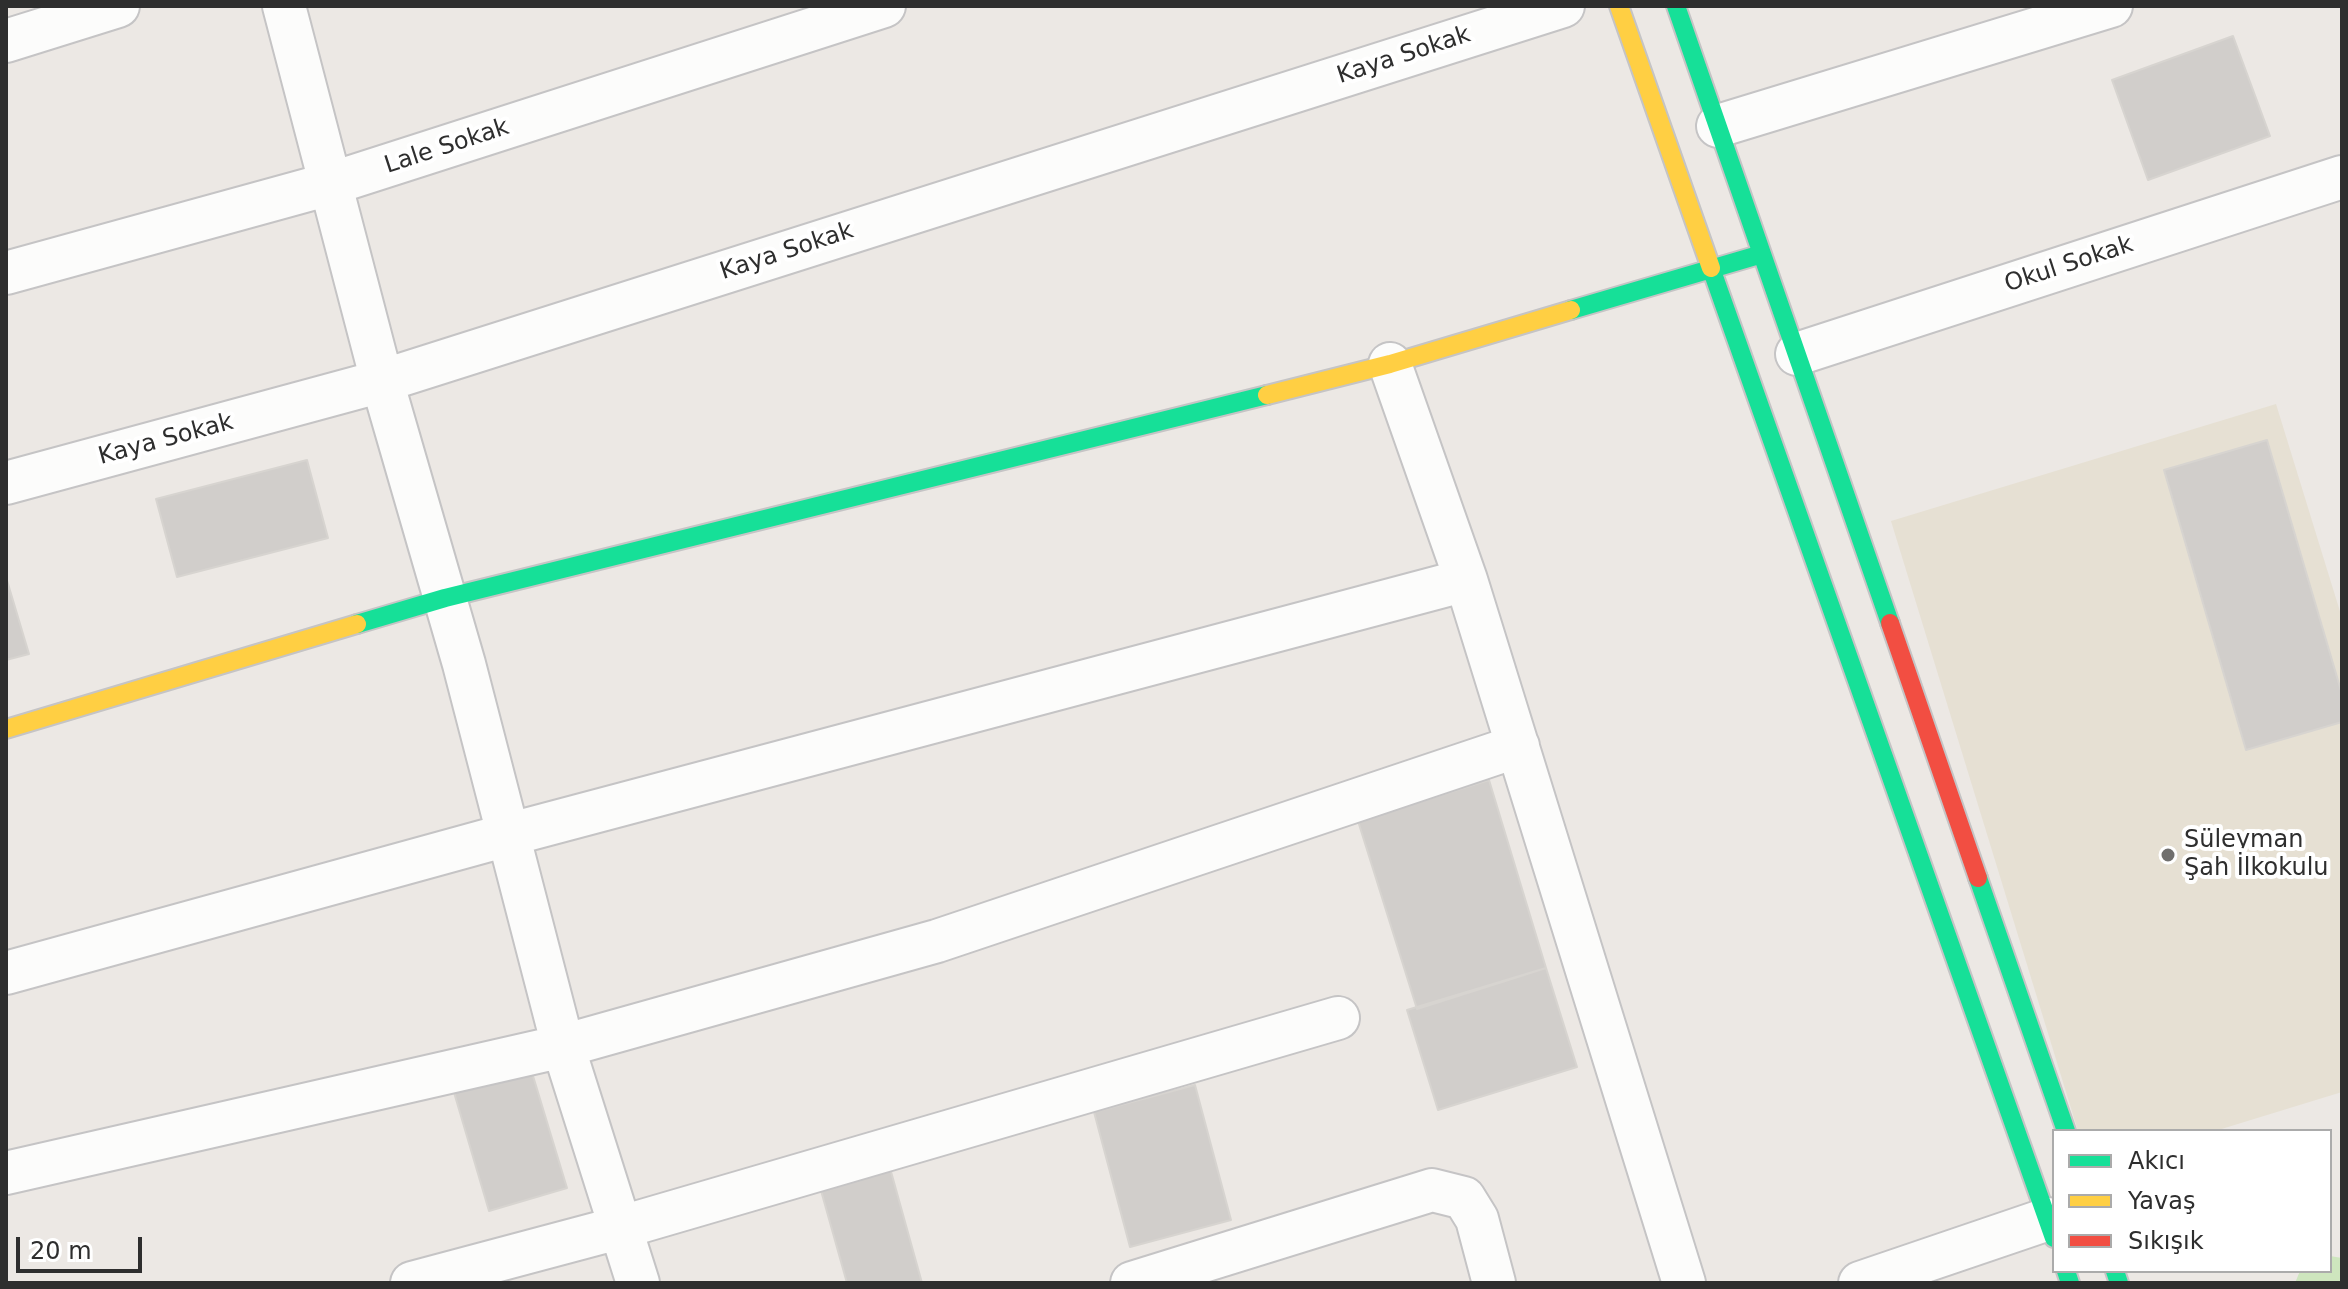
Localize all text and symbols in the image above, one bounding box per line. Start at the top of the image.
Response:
street label: Kaya Sokak [1334,21,1474,91]
street label: Lale Sokak [381,113,513,181]
street label: Kaya Sokak [717,217,857,287]
street label: Okul Sokak [2001,231,2137,299]
street label: Kaya Sokak [95,408,237,472]
place label: Süleyman Şah İlkokulu [2184,827,2329,883]
marker: Süleyman Şah İlkokulu [2159,846,2177,864]
legend [2052,1129,2332,1273]
text: Akıcı [2128,1147,2185,1175]
text: Yavaş [2128,1187,2195,1215]
scale bar [20,1221,146,1271]
text: Sıkışık [2128,1227,2204,1255]
text: 20 m [30,1237,92,1265]

